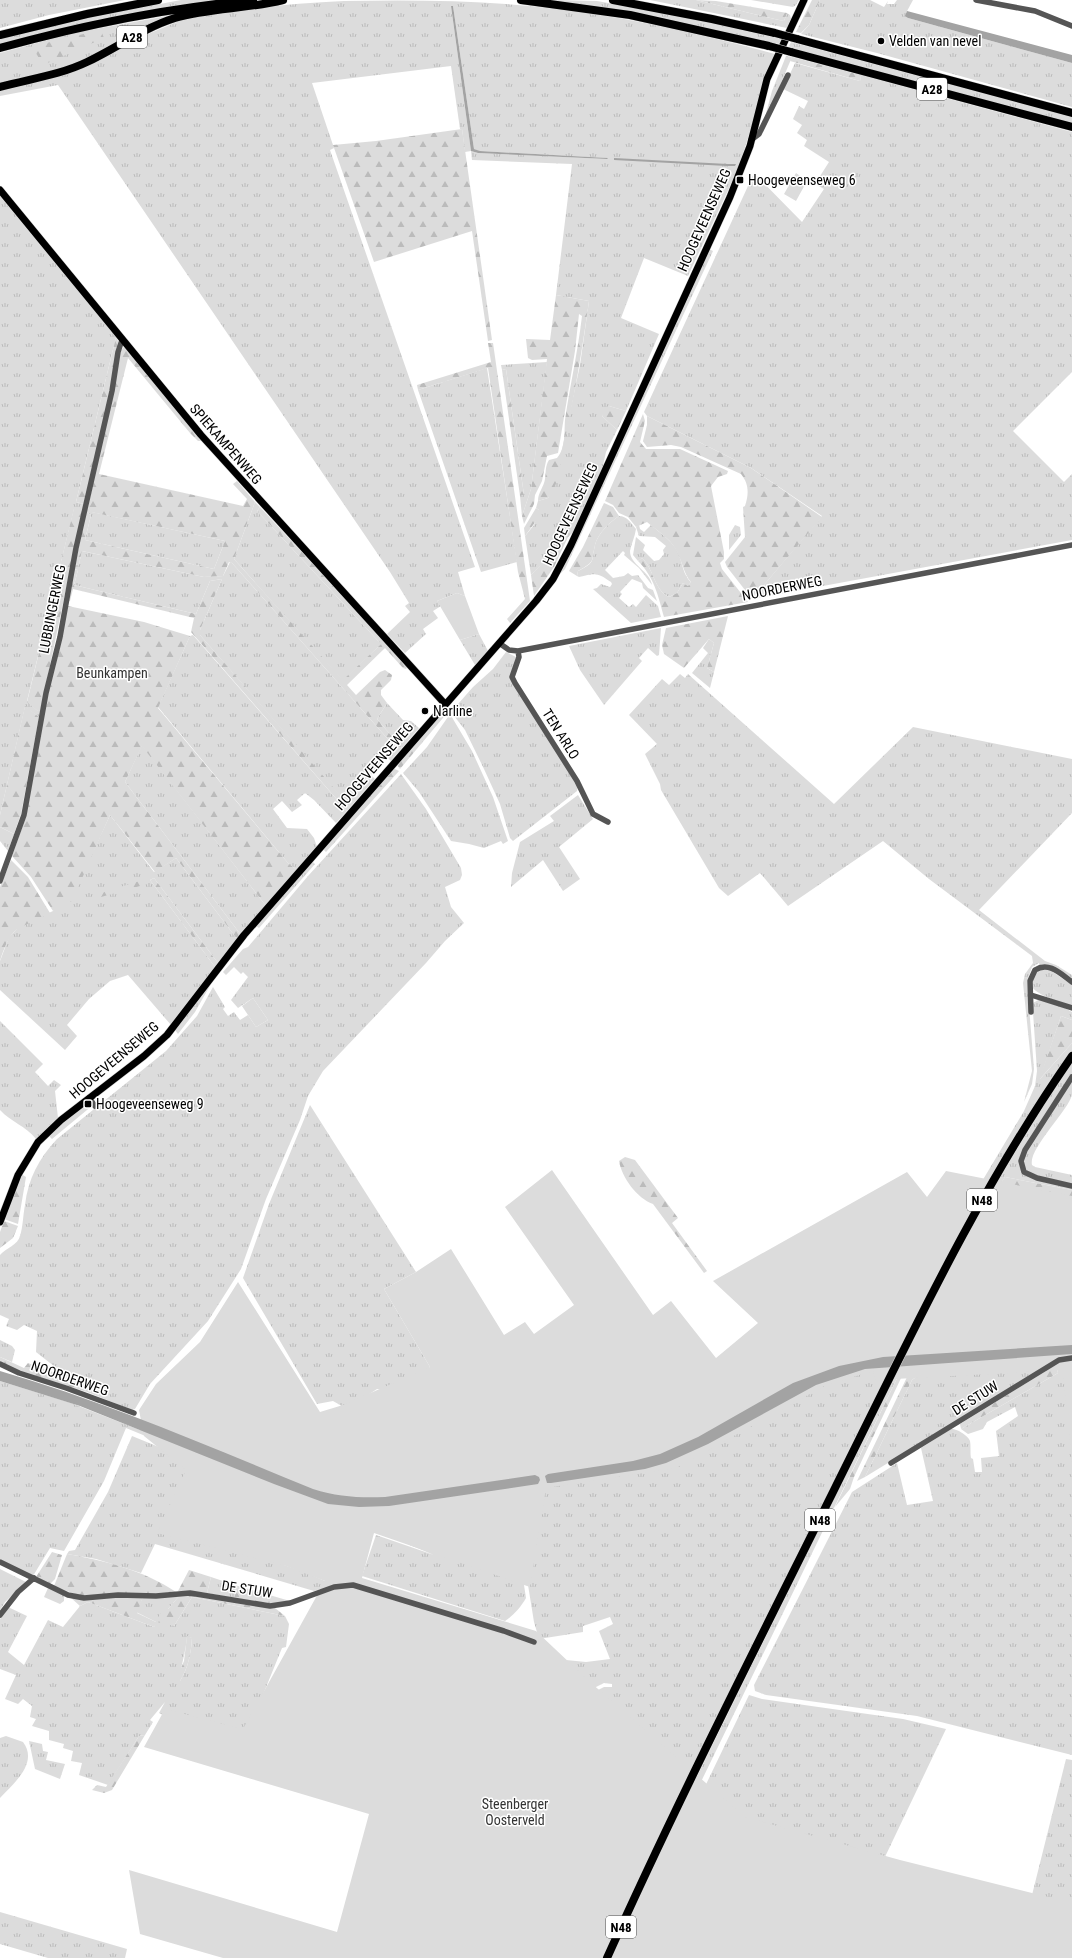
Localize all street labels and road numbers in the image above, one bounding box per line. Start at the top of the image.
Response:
road number: A28 [117,26,147,48]
road number: A28 [917,78,947,100]
street label: HOOGEVEENSEWEG [674,166,734,274]
street label: SPIEKAMPENWEG [187,401,265,487]
street label: HOOGEVEENSEWEG [539,460,601,568]
street label: LUBBINGERWEG [36,563,68,655]
street label: NOORDERWEG [741,572,823,604]
street label: TEN ARLO [539,706,583,762]
street label: HOOGEVEENSEWEG [331,719,417,813]
street label: HOOGEVEENSEWEG [66,1018,162,1102]
road number: N48 [967,1189,997,1211]
street label: NOORDERWEG [29,1357,111,1399]
street label: DE STUW [949,1377,1001,1418]
road number: N48 [805,1509,835,1531]
street label: DE STUW [220,1577,274,1601]
road number: N48 [606,1916,636,1938]

